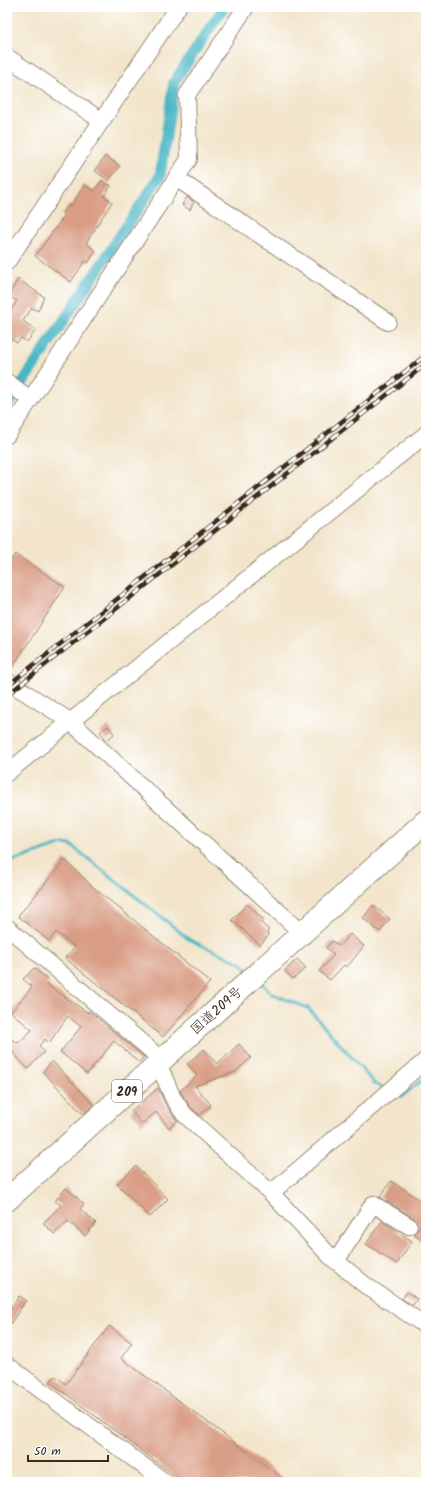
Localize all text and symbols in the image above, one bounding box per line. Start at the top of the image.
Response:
street label: 国道209号 [186,981,248,1040]
road number: 209 [112,1080,142,1102]
scale bar [28,1437,108,1463]
text: 50 m [34,1442,61,1461]

